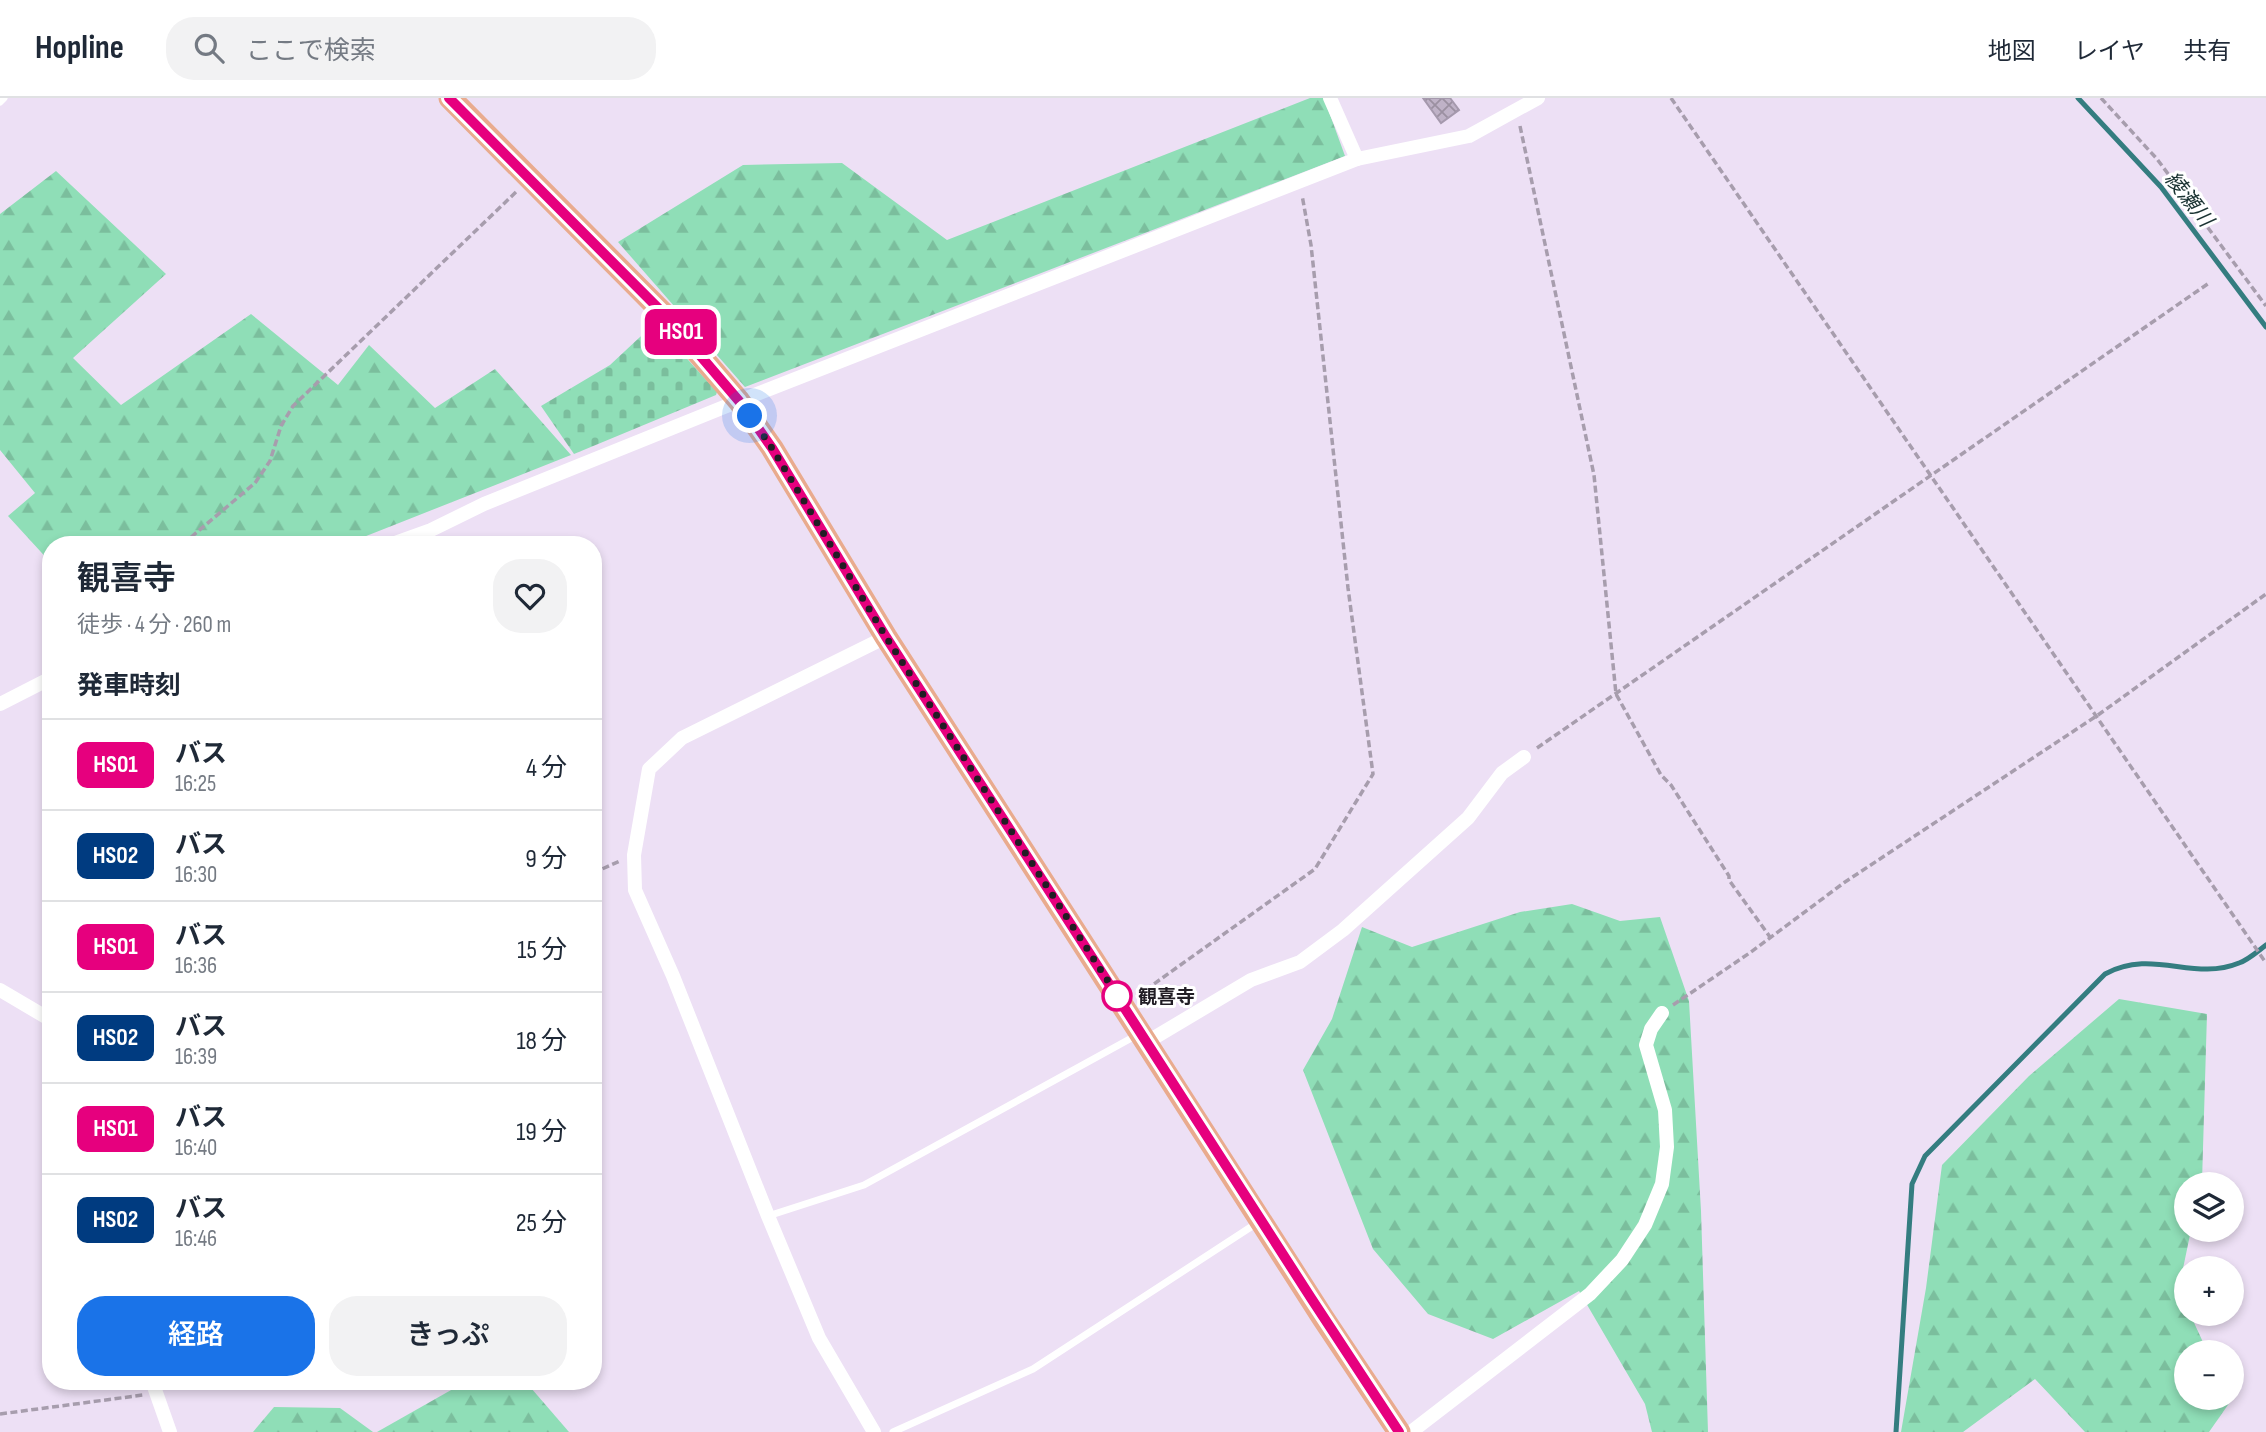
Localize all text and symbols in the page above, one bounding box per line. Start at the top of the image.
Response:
search box [166,17,656,80]
text: Hopline [35,28,124,68]
icon: search [190,29,228,67]
text: ここで検索 [246,36,376,67]
text: 地図 [1988,37,2036,66]
text: レイヤ [2074,37,2145,66]
text: 共有 [2183,37,2231,66]
water label: 綾瀬川 [2159,167,2219,233]
line badge: HS01 [632,309,730,355]
text: HS01 [659,317,703,346]
your location [732,398,767,433]
text: 観喜寺 [77,559,176,599]
button: heart [493,559,567,633]
text: 徒歩 · 4 分 · 260 m [77,611,231,639]
text: 発車時刻 [77,671,181,702]
text: バス [175,739,227,770]
text: HS01 [93,750,138,779]
text: 4 分 [526,753,567,784]
text: 16:25 [175,770,216,798]
text: バス [175,830,227,861]
text: HS02 [93,841,138,870]
text: 9 分 [525,844,567,875]
text: 16:30 [175,861,217,889]
text: バス [175,921,227,952]
text: HS01 [93,932,138,961]
text: 15 分 [517,935,567,966]
text: 16:36 [175,952,217,980]
marker: 観喜寺 [1102,981,1132,1011]
place label: 観喜寺 [1138,986,1195,1009]
text: バス [175,1012,227,1043]
text: HS02 [93,1023,138,1052]
text: 18 分 [516,1026,567,1057]
text: 16:39 [175,1043,217,1071]
text: バス [175,1103,227,1134]
text: HS01 [93,1114,138,1143]
text: 19 分 [516,1117,567,1148]
text: 16:40 [175,1134,217,1162]
map controls [2174,1172,2244,1410]
button: layers [2174,1172,2244,1242]
text: バス [175,1194,227,1225]
text: HS02 [93,1205,138,1234]
text: 25 分 [516,1208,567,1239]
text: 16:46 [175,1225,217,1253]
button: + [2174,1256,2244,1326]
button: 経路 [77,1296,315,1376]
button: きっぷ [329,1296,567,1376]
button: − [2174,1340,2244,1410]

